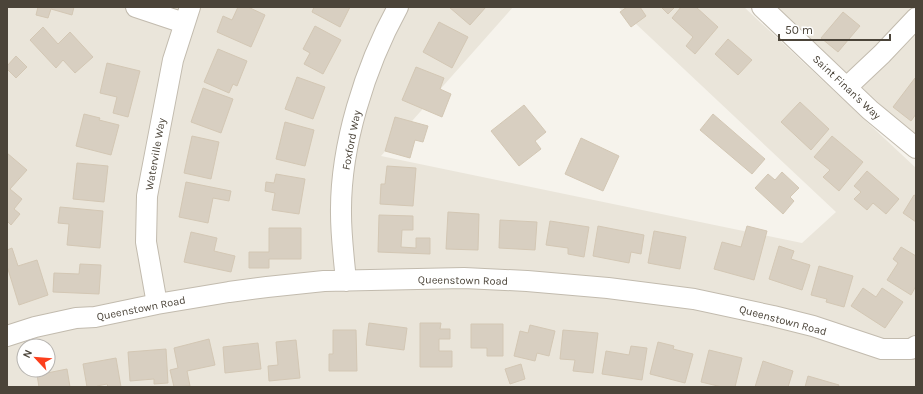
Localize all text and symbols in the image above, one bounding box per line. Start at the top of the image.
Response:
scale bar [779,16,890,42]
text: 50 m [785,23,813,37]
street label: Saint Finan's Way [810,53,883,122]
street label: Foxford Way [339,109,364,171]
street label: Waterville Way [143,117,168,191]
street label: Queenstown Road [418,273,508,288]
street label: Queenstown Road [96,294,187,323]
street label: Queenstown Road [738,303,828,338]
north arrow [16,338,56,378]
text: N [20,347,35,360]

